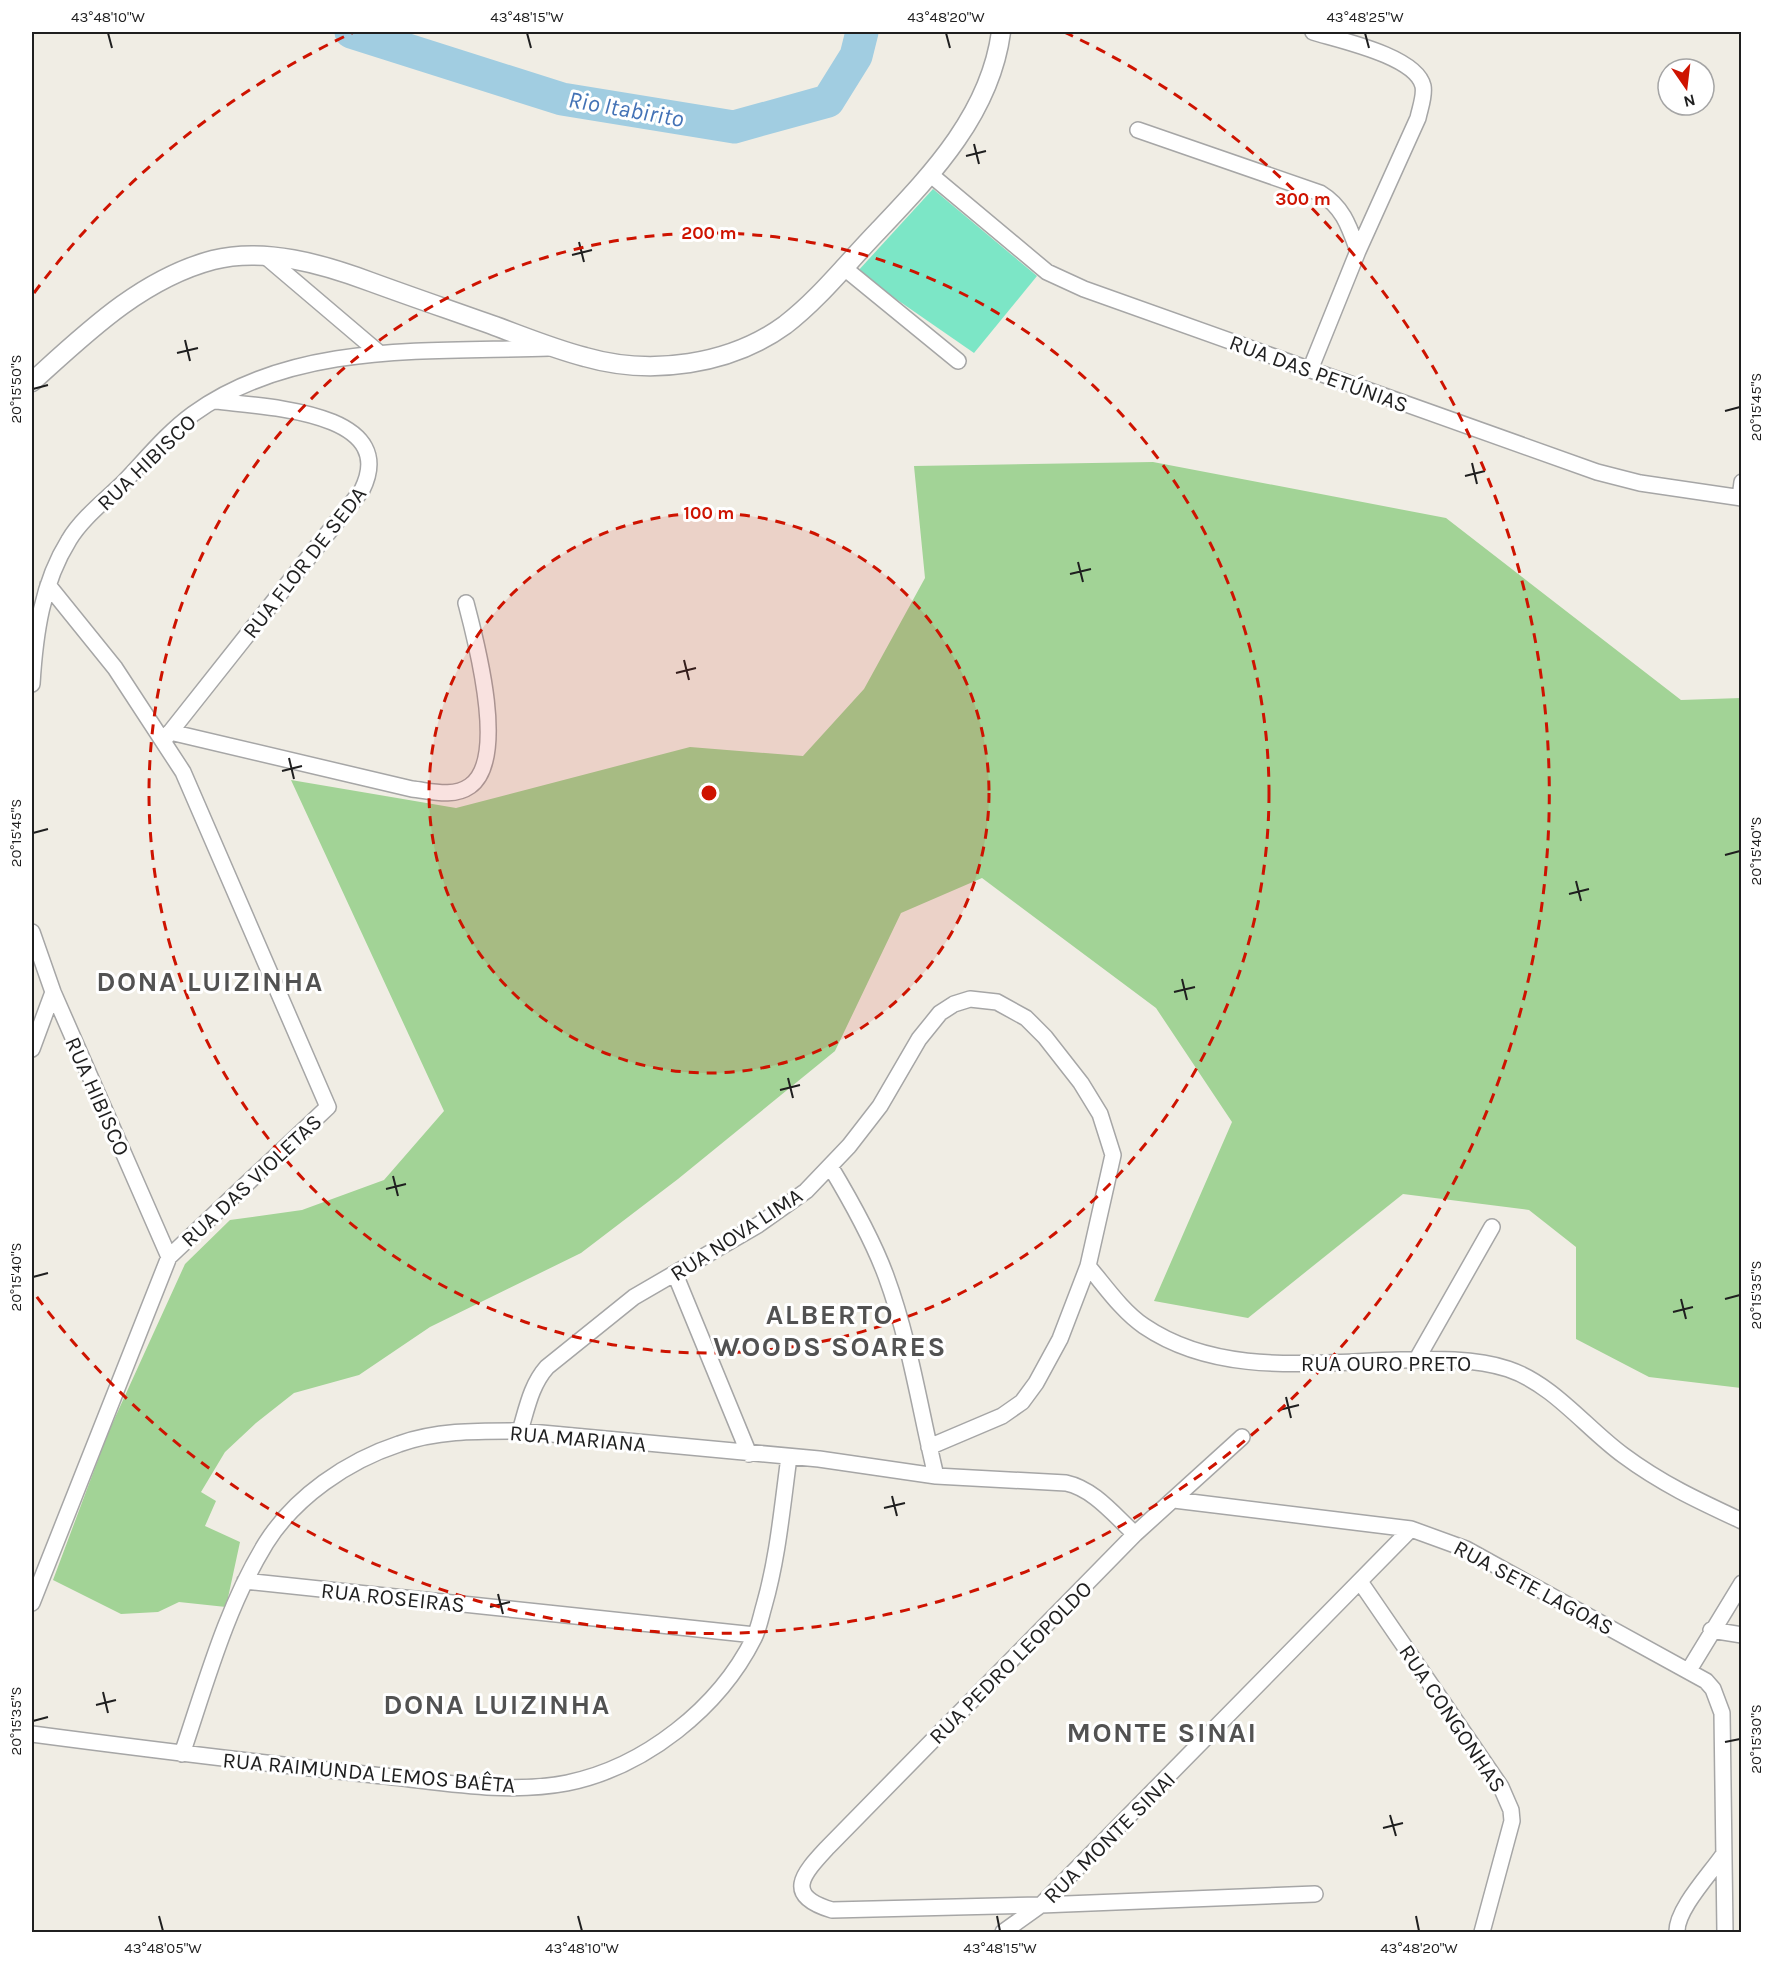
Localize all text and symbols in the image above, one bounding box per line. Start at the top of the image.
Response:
text: 43°48'10"W [71,8,145,26]
text: 43°48'15"W [490,8,564,26]
text: 43°48'20"W [907,8,985,26]
text: 43°48'25"W [1326,8,1404,26]
north arrow [1656,57,1716,117]
water label: Rio Itabirito [566,85,686,133]
text: N [1682,90,1697,112]
text: 300 m [1275,188,1331,210]
text: 200 m [681,222,737,244]
street label: RUA DAS PETÚNIAS [1226,329,1412,418]
text: 20°15'50"S [7,354,25,424]
text: 20°15'45"S [1747,373,1765,441]
street label: RUA HIBISCO [92,409,202,516]
street label: RUA FLOR DE SEDA [237,481,372,644]
text: 100 m [684,502,734,524]
centre of rings [699,783,719,803]
text: 20°15'45"S [7,799,25,867]
text: 20°15'40"S [1747,816,1765,886]
district label: DONA LUIZINHA [96,965,324,998]
street label: RUA HIBISCO [59,1033,135,1160]
street label: RUA DAS VIOLETAS [176,1109,327,1253]
street label: RUA NOVA LIMA [666,1182,808,1287]
text: 20°15'40"S [7,1242,25,1312]
text: 20°15'35"S [1747,1260,1765,1330]
district label: ALBERTO WOODS SOARES [713,1298,947,1363]
street label: RUA OURO PRETO [1301,1351,1471,1377]
street label: RUA MARIANA [509,1420,648,1458]
street label: RUA SETE LAGOAS [1449,1535,1618,1641]
street label: RUA PEDRO LEOPOLDO [924,1576,1098,1750]
street label: RUA ROSEIRAS [320,1578,466,1618]
street label: RUA CONGONHAS [1393,1640,1511,1797]
text: 20°15'35"S [7,1686,25,1756]
district label: DONA LUIZINHA [383,1688,611,1721]
text: 20°15'30"S [1747,1704,1765,1774]
district label: MONTE SINAI [1066,1716,1258,1749]
street label: RUA RAIMUNDA LEMOS BAÊTA [221,1747,517,1799]
street label: RUA MONTE SINAI [1038,1766,1181,1909]
text: 43°48'05"W [124,1939,202,1957]
text: 43°48'10"W [545,1939,619,1957]
text: 43°48'15"W [963,1939,1037,1957]
text: 43°48'20"W [1380,1939,1458,1957]

